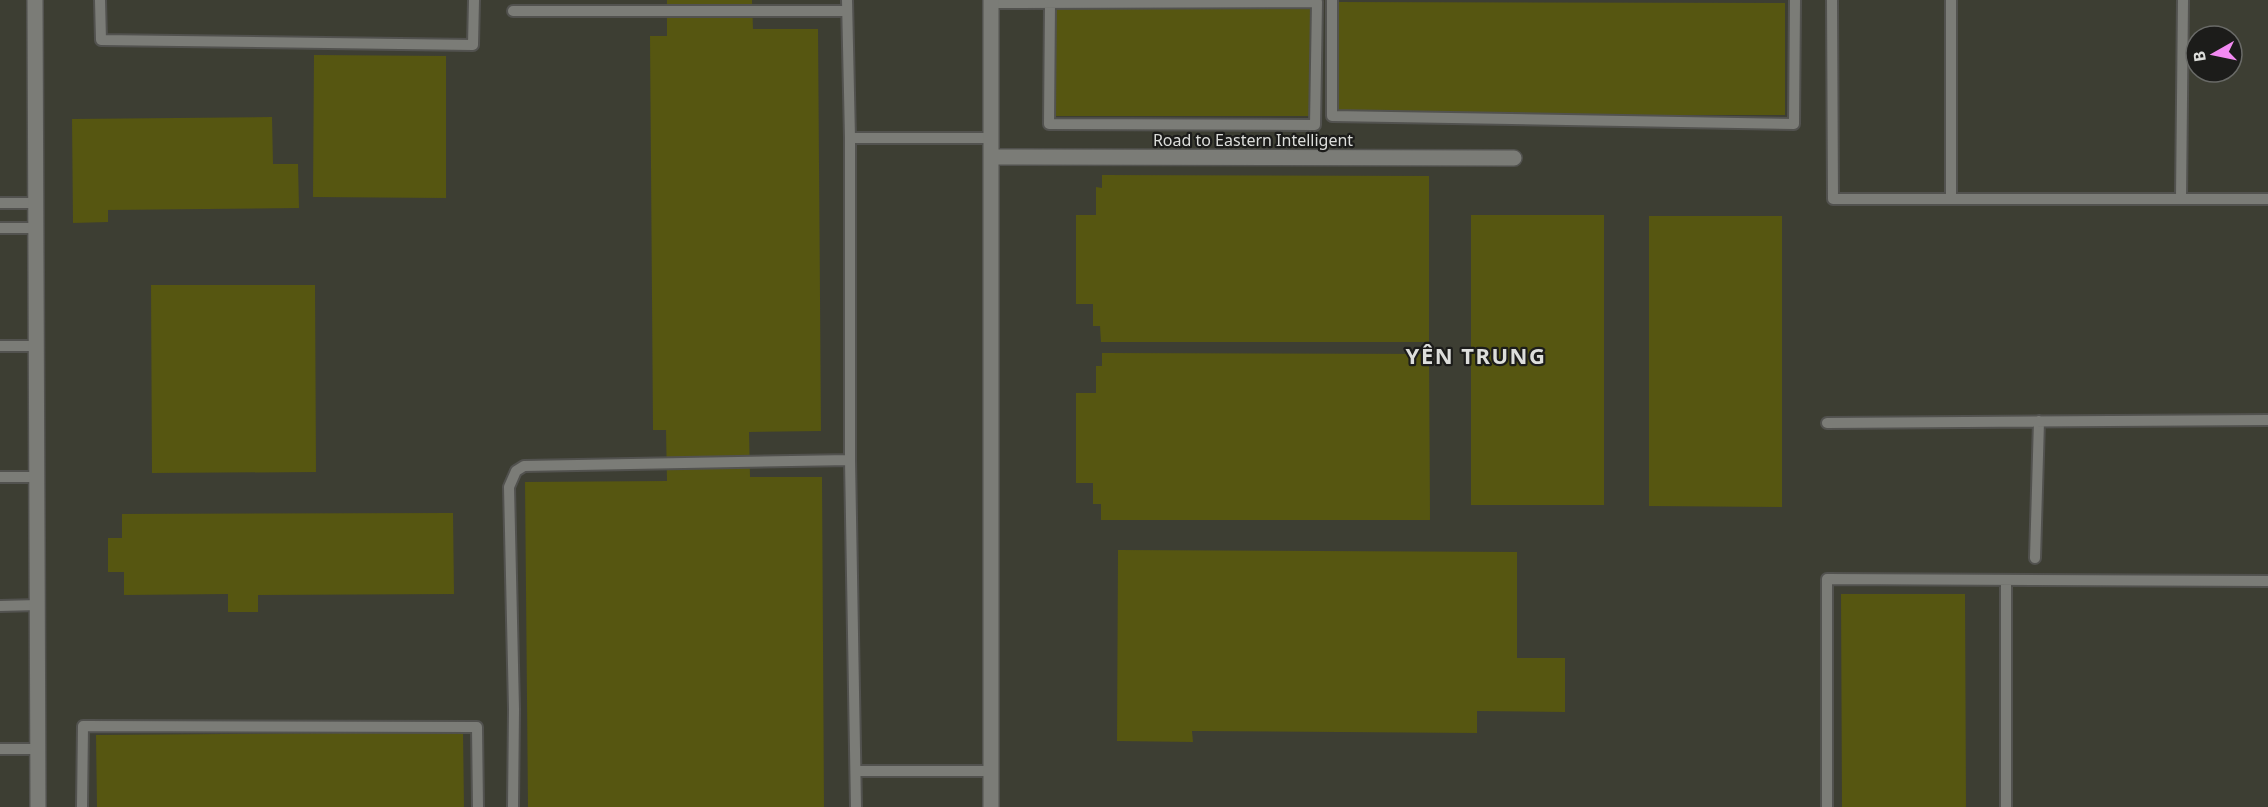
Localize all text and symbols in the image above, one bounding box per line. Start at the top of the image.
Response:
north arrow [2184,24,2244,84]
text: B [2187,49,2211,63]
street label: Road to Eastern Intelligent [1153,129,1353,151]
district label: YÊN TRUNG [1406,340,1546,370]

